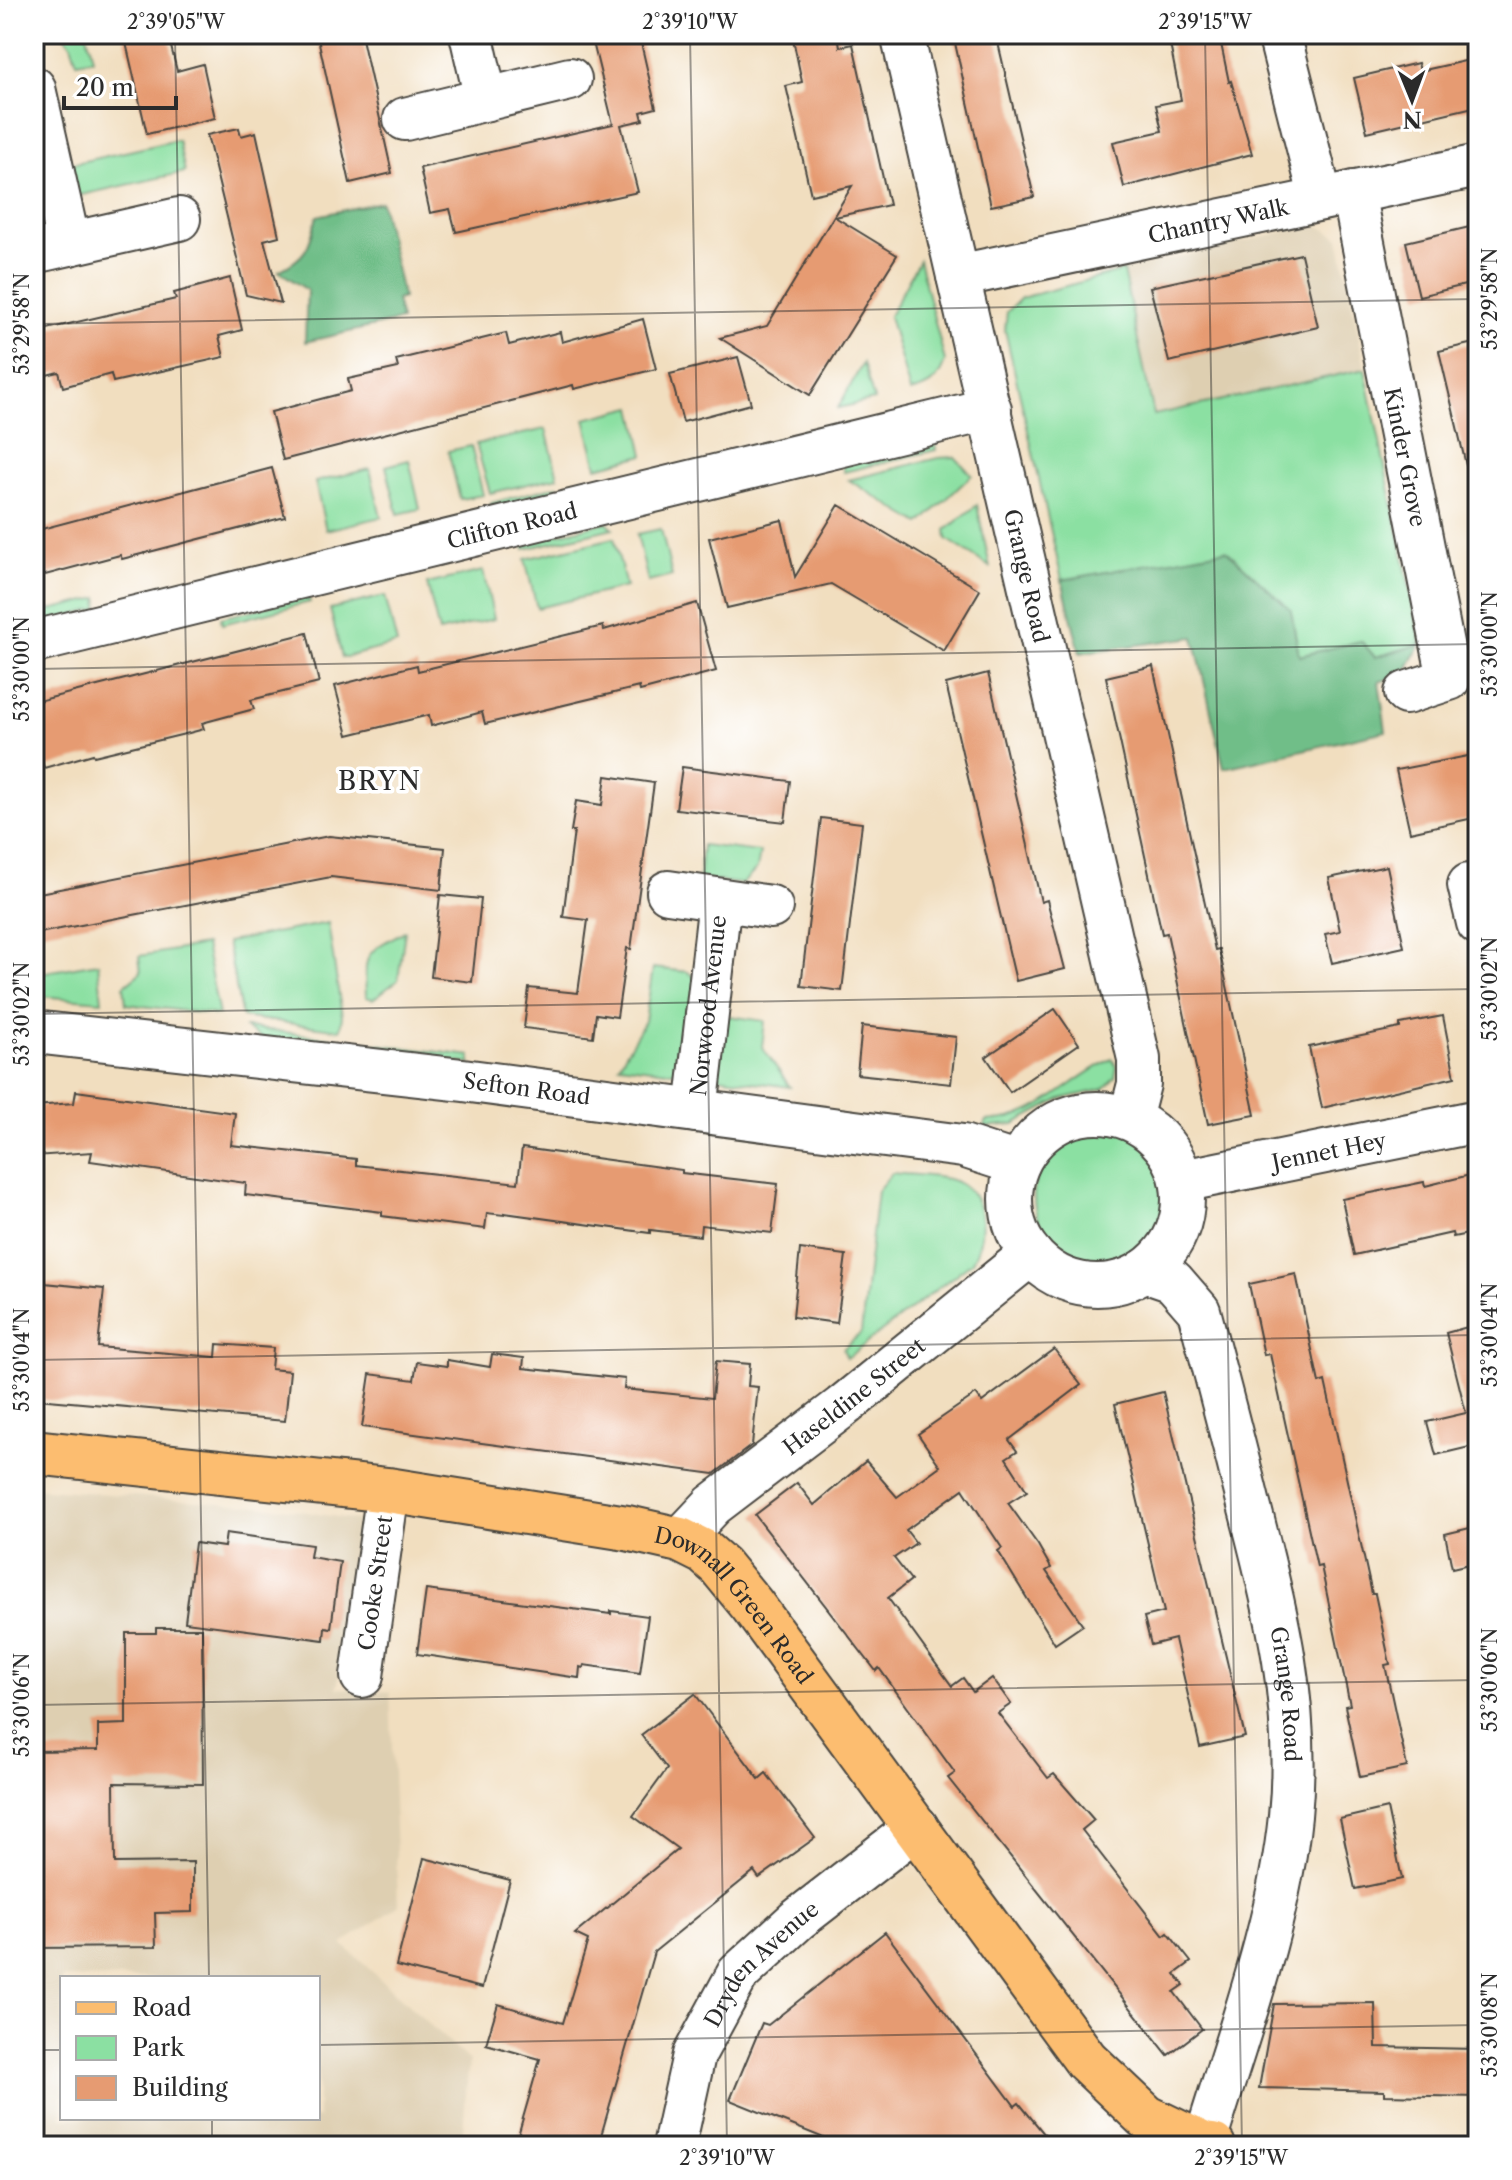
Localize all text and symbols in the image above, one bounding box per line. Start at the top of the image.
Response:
text: 2°39'05"W [127,10,226,34]
text: 2°39'10"W [642,10,739,34]
text: 2°39'15"W [1158,10,1253,34]
scale bar [64,60,176,110]
north arrow [1372,60,1452,140]
text: 20 m [76,73,134,102]
text: N [1403,106,1422,133]
street label: Chantry Walk [1146,193,1292,249]
text: 53°29'58"N [1478,248,1502,350]
text: 53°29'58"N [10,273,34,375]
street label: Kinder Grove [1378,385,1432,529]
street label: Clifton Road [444,497,580,554]
street label: Grange Road [998,506,1055,645]
text: 53°30'00"N [1478,591,1502,697]
text: 53°30'00"N [10,616,34,722]
district label: BRYN [338,765,422,797]
street label: Norwood Avenue [684,914,732,1097]
text: 53°30'02"N [1478,937,1502,1041]
text: 53°30'02"N [10,962,34,1066]
street label: Sefton Road [461,1067,592,1110]
street label: Jennet Hey [1267,1126,1389,1177]
text: 53°30'04"N [1478,1283,1502,1387]
text: 53°30'04"N [10,1308,34,1412]
street label: Haseldine Street [778,1332,930,1461]
street label: Cooke Street [352,1513,398,1652]
street label: Downall Green Road [652,1521,819,1689]
street label: Grange Road [1265,1624,1306,1762]
text: 53°30'06"N [1478,1628,1502,1732]
text: 53°30'06"N [10,1653,34,1757]
street label: Dryden Avenue [698,1895,824,2032]
text: 53°30'08"N [1478,1973,1502,2077]
legend [60,1976,320,2120]
text: Road [132,1993,192,2022]
text: Park [132,2033,185,2062]
text: Building [132,2073,228,2102]
text: 2°39'10"W [679,2146,776,2170]
text: 2°39'15"W [1194,2146,1289,2170]

